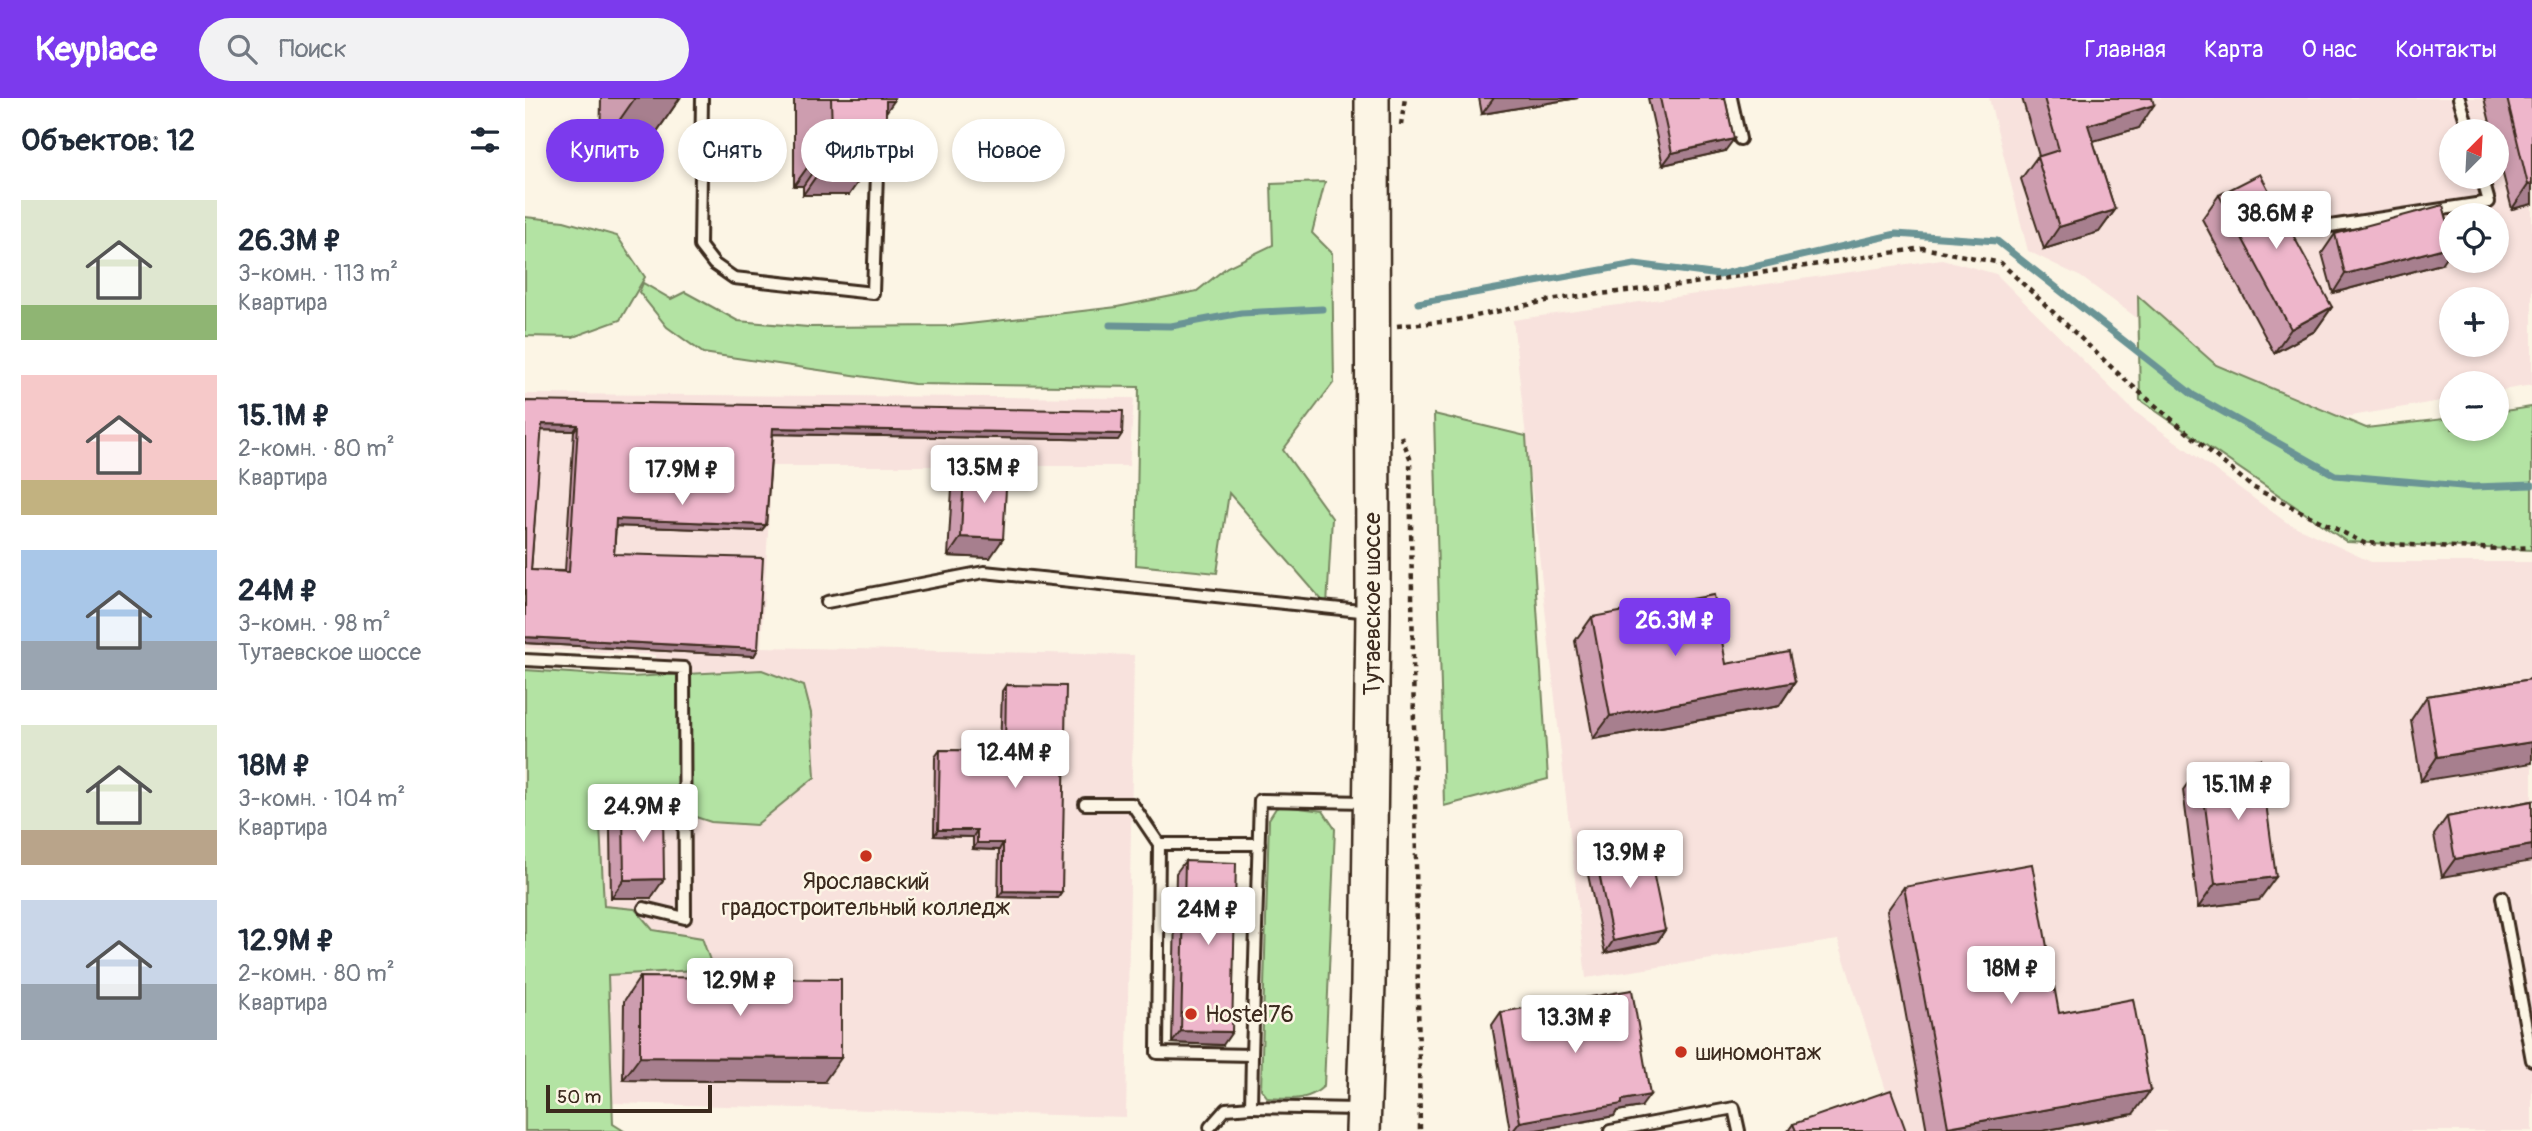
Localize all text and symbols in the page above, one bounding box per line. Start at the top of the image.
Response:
search box [199,18,689,81]
text: Keyplace [35,29,157,70]
icon: search [223,30,261,68]
text: Поиск [279,33,347,65]
text: Главная [2085,35,2166,64]
text: Карта [2204,35,2264,64]
text: О нас [2302,35,2357,64]
text: Контакты [2395,35,2497,64]
chip: Купить [546,119,664,182]
chip: Снять [678,119,787,182]
chip: Фильтры [801,119,938,182]
chip: Новое [952,119,1065,182]
north arrow [2439,119,2509,189]
map controls [2439,119,2509,441]
icon: filters [466,121,504,159]
text: Объектов: 12 [21,122,195,159]
pin: 38.6M ₽ [2211,192,2341,251]
text: 38.6M ₽ [2237,199,2315,228]
button: locate [2439,203,2509,273]
text: 26.3M ₽ [238,222,342,259]
icon: home [77,228,161,312]
text: 3-комн. · 113 m² [238,259,398,288]
button: + [2439,287,2509,357]
text: Квартира [238,288,327,317]
button: − [2439,371,2509,441]
text: 15.1M ₽ [238,397,330,434]
icon: home [77,403,161,487]
text: 2-комн. · 80 m² [238,434,395,463]
pin: 13.5M ₽ [919,446,1049,505]
pin: 17.9M ₽ [617,448,747,507]
text: 13.5M ₽ [947,453,1021,482]
text: 17.9M ₽ [645,455,719,484]
text: Квартира [238,463,327,492]
street label: Тутаевское шоссе [1358,512,1387,696]
text: 24M ₽ [238,572,318,609]
icon: home [77,578,161,662]
pin: 26.3M ₽ [1610,598,1740,658]
text: 26.3M ₽ [1635,606,1715,635]
text: 3-комн. · 98 m² [238,609,391,638]
text: Тутаевское шоссе [238,638,421,667]
pin: 12.4M ₽ [950,730,1080,790]
text: 12.4M ₽ [977,738,1053,767]
text: 18M ₽ [238,747,311,784]
icon: home [77,753,161,837]
pin: 15.1M ₽ [2173,762,2303,822]
text: 15.1M ₽ [2203,770,2273,799]
text: 3-комн. · 104 m² [238,784,405,813]
pin: 24.9M ₽ [578,784,708,844]
text: 24.9M ₽ [604,792,682,821]
text: Квартира [238,813,327,842]
pin: 13.9M ₽ [1565,830,1695,890]
text: 13.9M ₽ [1593,838,1667,867]
marker: Ярославский градостроительный колледж [858,848,874,864]
place label: Ярославский градостроительный колледж [722,867,1010,922]
pin: 24M ₽ [1159,888,1257,947]
text: 24M ₽ [1177,895,1239,924]
text: 12.9M ₽ [238,922,335,959]
icon: home [77,928,161,1012]
pin: 18M ₽ [1962,946,2060,1006]
text: 18M ₽ [1983,954,2039,983]
pin: 12.9M ₽ [675,958,805,1018]
text: 2-комн. · 80 m² [238,959,395,988]
text: 12.9M ₽ [703,966,777,995]
text: Квартира [238,988,327,1017]
pin: 13.3M ₽ [1510,996,1640,1055]
place label: Hostel76 [1205,1000,1294,1029]
text: 13.3M ₽ [1537,1003,1613,1032]
marker: Hostel76 [1183,1006,1199,1022]
place label: шиномонтаж [1695,1038,1822,1067]
marker: шиномонтаж [1673,1044,1689,1060]
scale bar [546,1082,712,1114]
text: 50 m [557,1085,601,1109]

